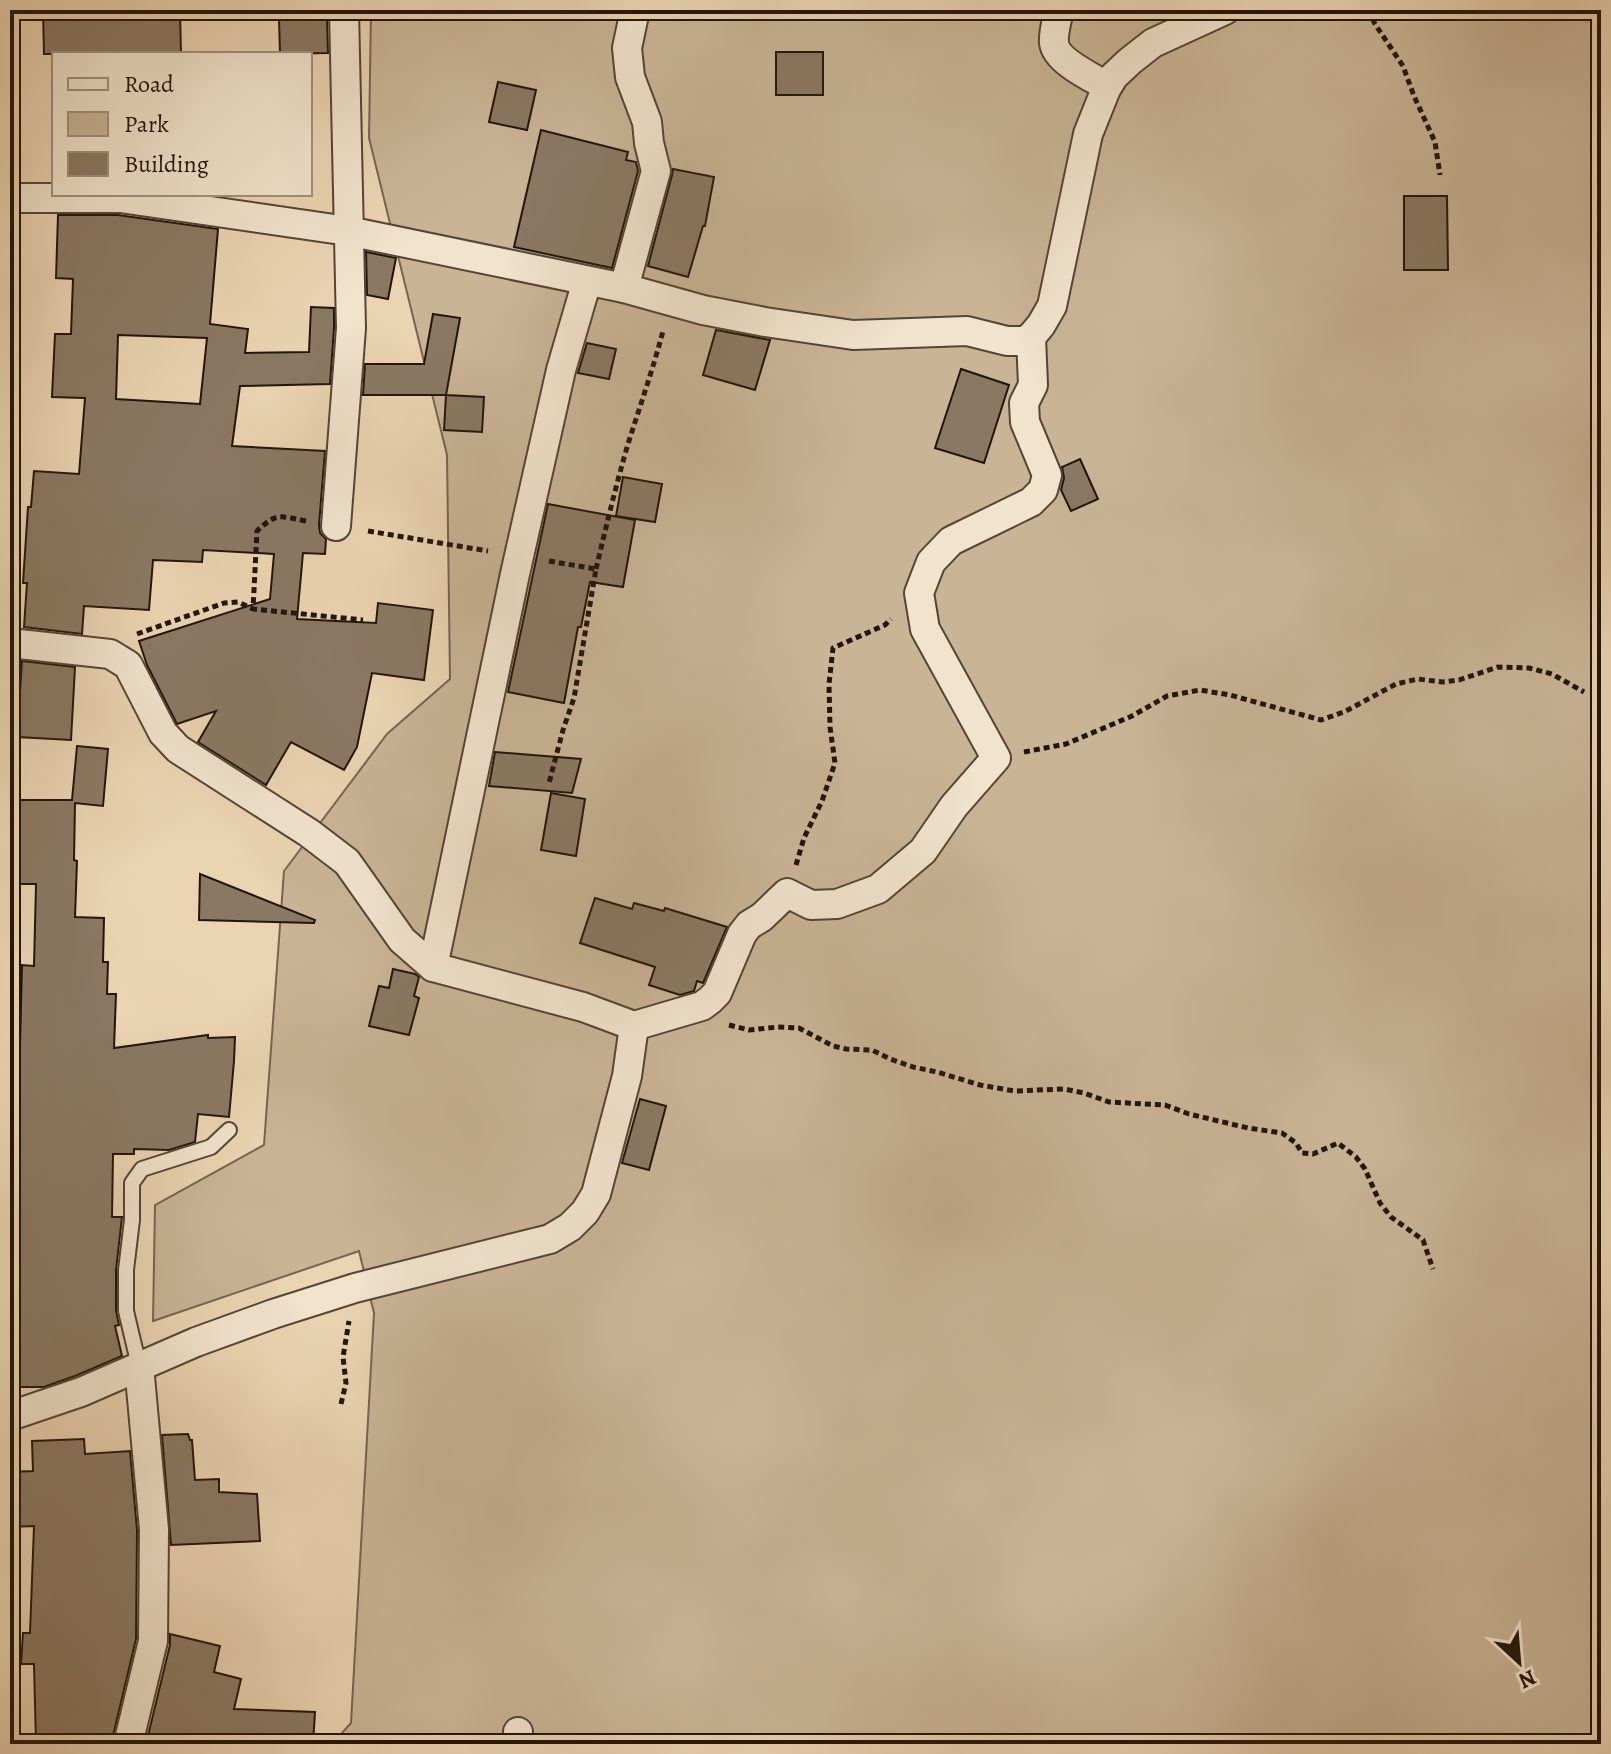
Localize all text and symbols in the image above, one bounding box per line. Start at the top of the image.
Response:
legend [52,52,312,196]
text: Road [124,68,174,100]
text: Park [124,108,169,140]
text: Building [124,148,209,180]
north arrow [1479,1622,1559,1702]
text: N [1514,1662,1541,1696]

